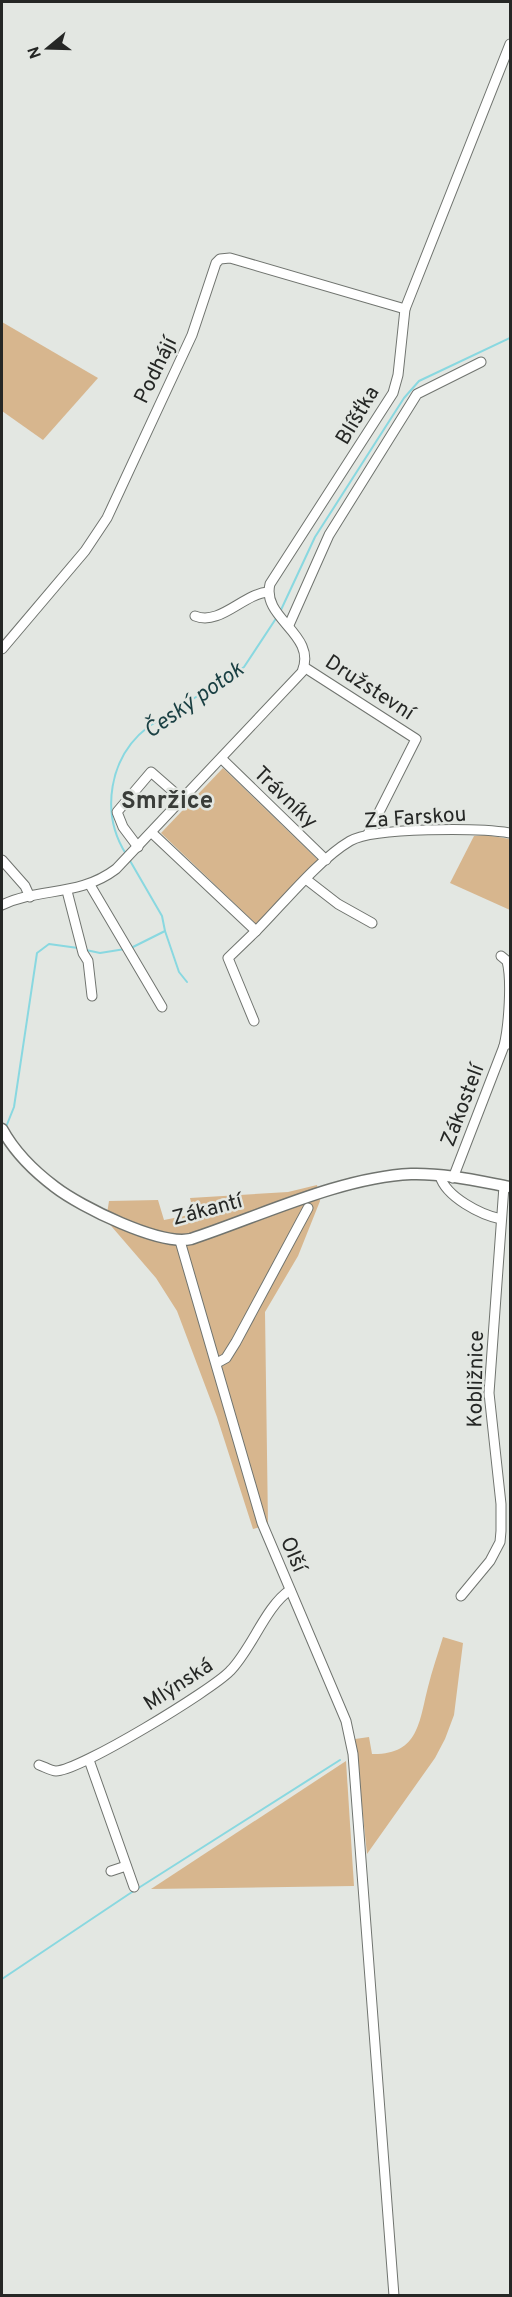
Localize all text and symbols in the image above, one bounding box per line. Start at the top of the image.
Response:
north arrow [18,18,78,78]
text: N [24,44,47,61]
street label: Podhájí [129,331,185,408]
street label: Blíšťka [330,381,386,450]
street label: Družstevní [319,649,420,728]
water label: Český potok [138,654,250,745]
street label: Trávníky [247,761,323,835]
district label: Smržice [121,787,213,817]
street label: Za Farskou [363,801,467,836]
street label: Zákostelí [435,1059,492,1151]
street label: Zákantí [169,1188,247,1233]
street label: Kobližnice [462,1330,491,1428]
street label: Olší [273,1533,313,1578]
street label: Mlýnská [139,1653,219,1718]

